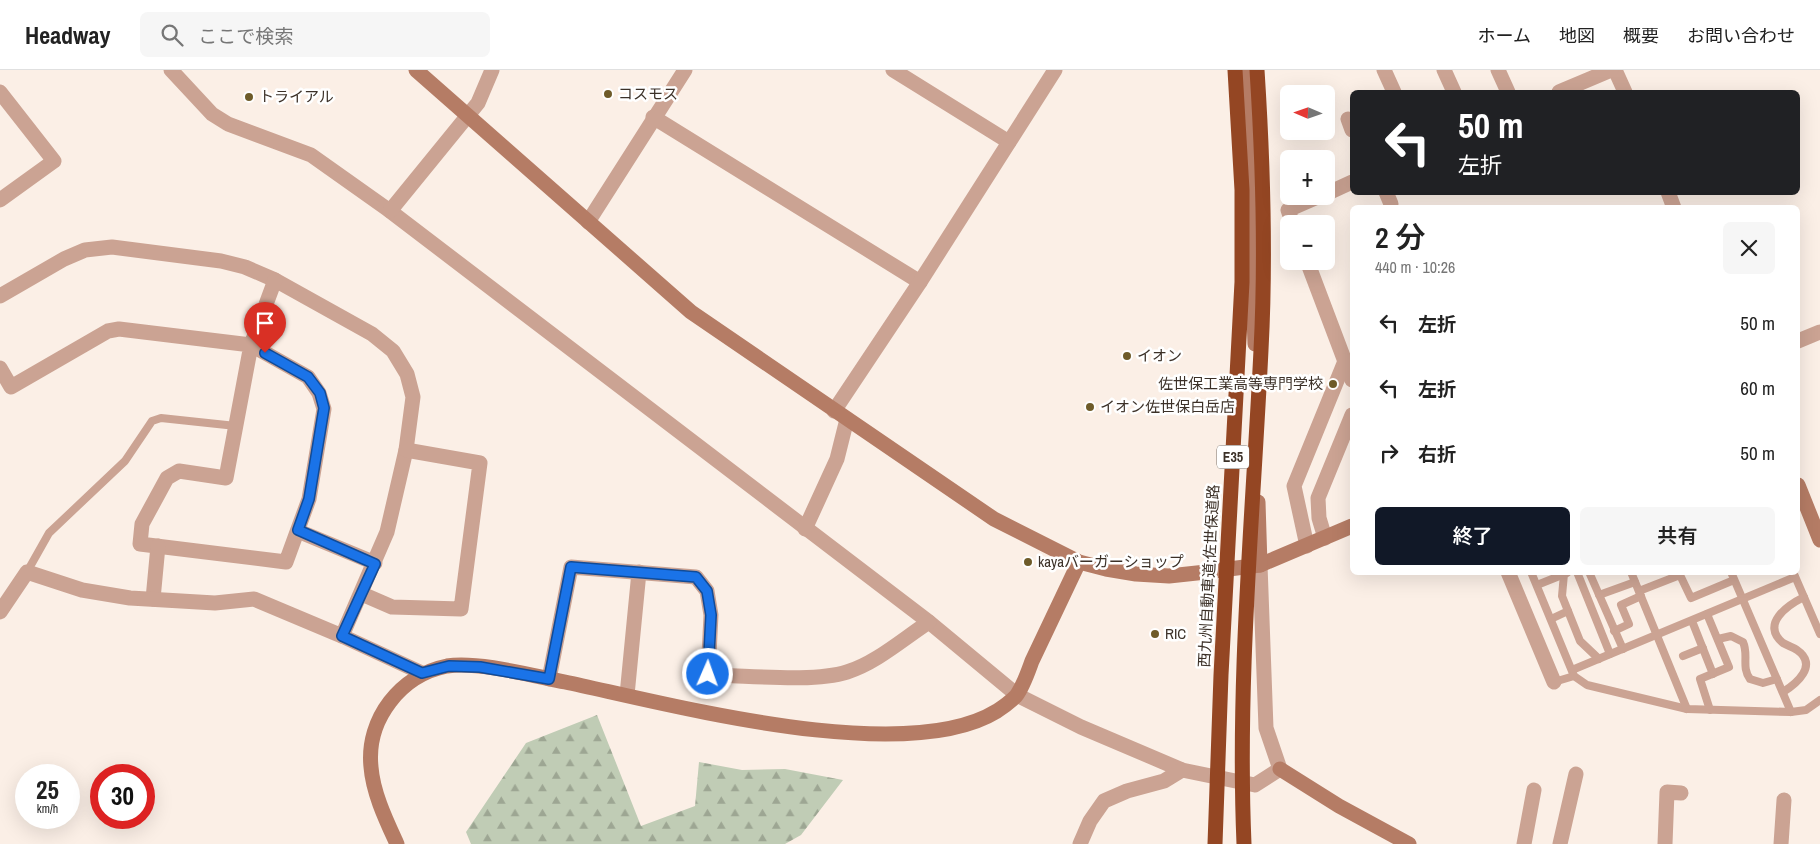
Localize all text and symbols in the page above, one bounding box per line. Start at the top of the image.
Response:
search box [140,12,490,57]
text: Headway [25,19,110,51]
icon: search [158,21,186,49]
text: ここで検索 [198,23,293,49]
text: ホーム [1478,23,1531,48]
text: 地図 [1559,23,1595,48]
text: 概要 [1623,23,1659,48]
text: お問い合わせ [1687,23,1795,48]
place label: コスモス [618,83,678,104]
north arrow [1280,85,1335,140]
map controls [1280,85,1335,270]
place label: トライアル [259,86,334,107]
marker: コスモス [602,88,614,100]
marker: トライアル [243,91,255,103]
text: 50 m [1458,102,1523,149]
icon: left [1375,110,1440,175]
button: + [1280,150,1335,205]
text: 左折 [1458,150,1502,180]
button: − [1280,215,1335,270]
text: 2 分 [1375,217,1426,257]
button: close [1723,222,1775,274]
text: 440 m · 10:26 [1375,256,1455,278]
pin [244,302,286,353]
icon: arrive [251,309,279,337]
icon: left [1375,309,1403,337]
text: 50 m [1740,310,1775,336]
text: 左折 [1418,311,1456,337]
place label: イオン [1137,345,1182,366]
marker: イオン [1121,350,1133,362]
place label: 佐世保工業高等専門学校 [1158,373,1323,394]
icon: left [1375,374,1403,402]
text: 60 m [1740,375,1775,401]
text: 左折 [1418,376,1456,402]
marker: 佐世保工業高等専門学校 [1327,378,1339,390]
place label: イオン佐世保白岳店 [1100,396,1235,417]
marker: イオン佐世保白岳店 [1084,401,1096,413]
icon: right [1375,439,1403,467]
text: 50 m [1740,440,1775,466]
text: 右折 [1418,441,1456,467]
road number: E35 [1217,446,1249,468]
street label: 西九州自動車道;佐世保道路 [1193,484,1224,668]
button: 終了 [1375,507,1570,565]
button: 共有 [1580,507,1775,565]
place label: kayaバーガーショップ [1038,551,1184,572]
marker: kayaバーガーショップ [1022,556,1034,568]
place label: RIC [1165,623,1186,644]
marker: RIC [1149,628,1161,640]
position arrow [681,647,733,699]
speed limit sign: 30 [90,764,155,829]
text: 25 [36,773,59,807]
text: km/h [37,801,58,817]

